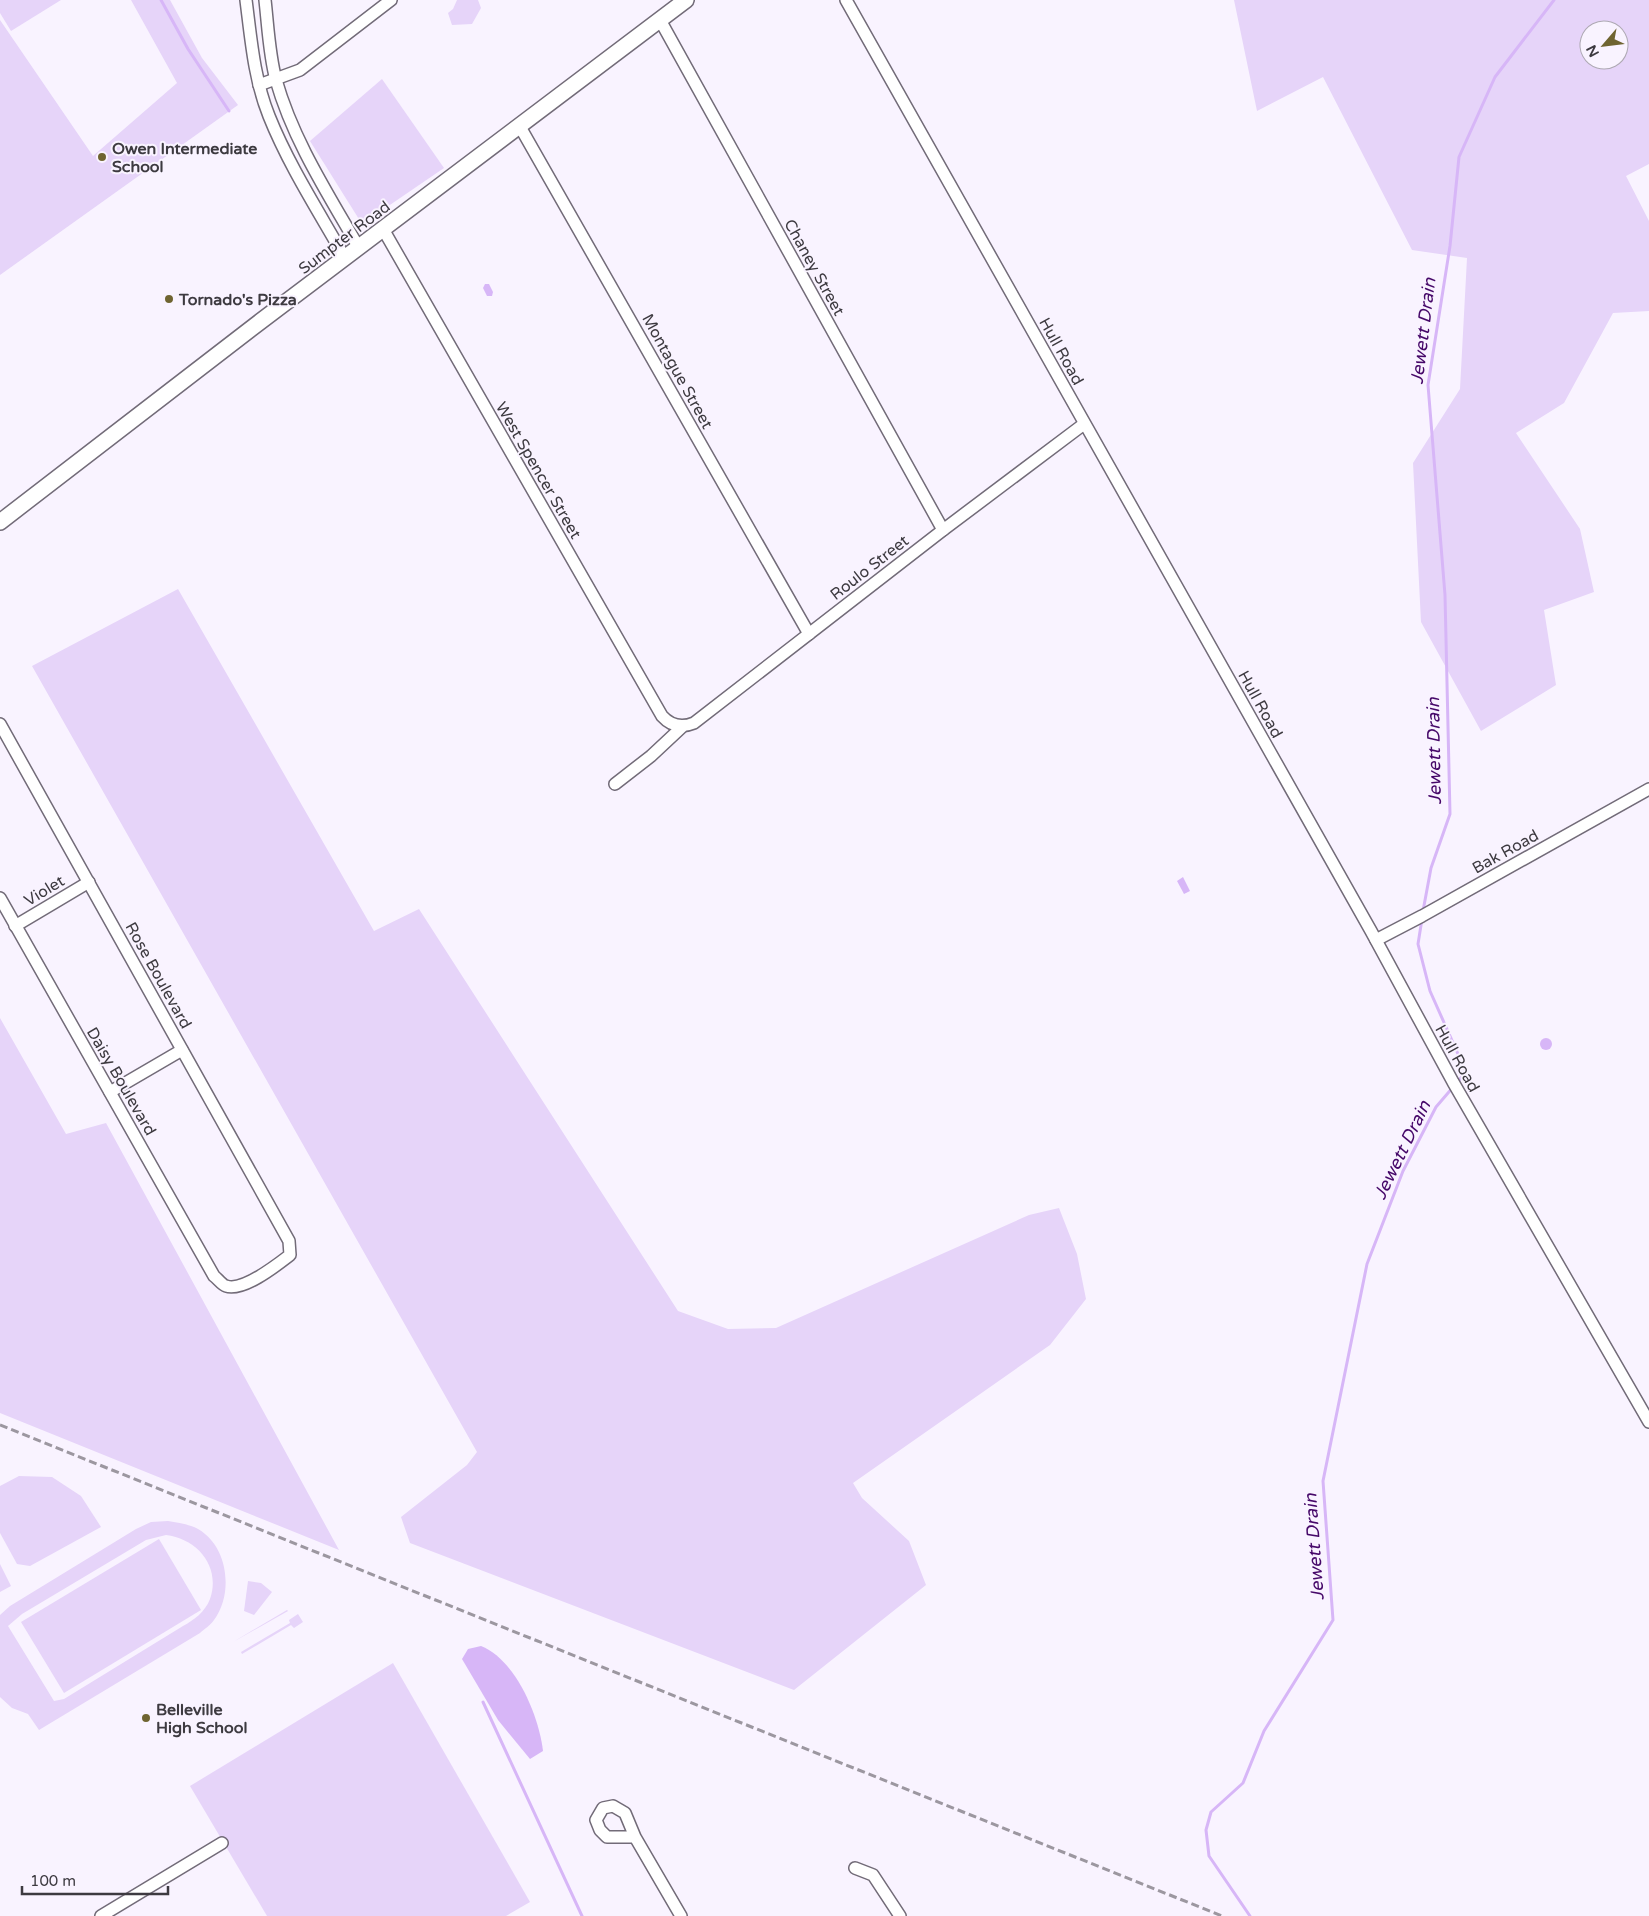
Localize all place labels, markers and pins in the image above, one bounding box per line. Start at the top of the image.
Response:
place label: Owen Intermediate School [112,139,257,177]
marker: Owen Intermediate School [96,151,108,163]
place label: Tornado's Pizza [178,290,297,310]
marker: Tornado's Pizza [163,293,175,305]
place label: Belleville High School [156,1700,247,1738]
marker: Belleville High School [140,1712,152,1724]

